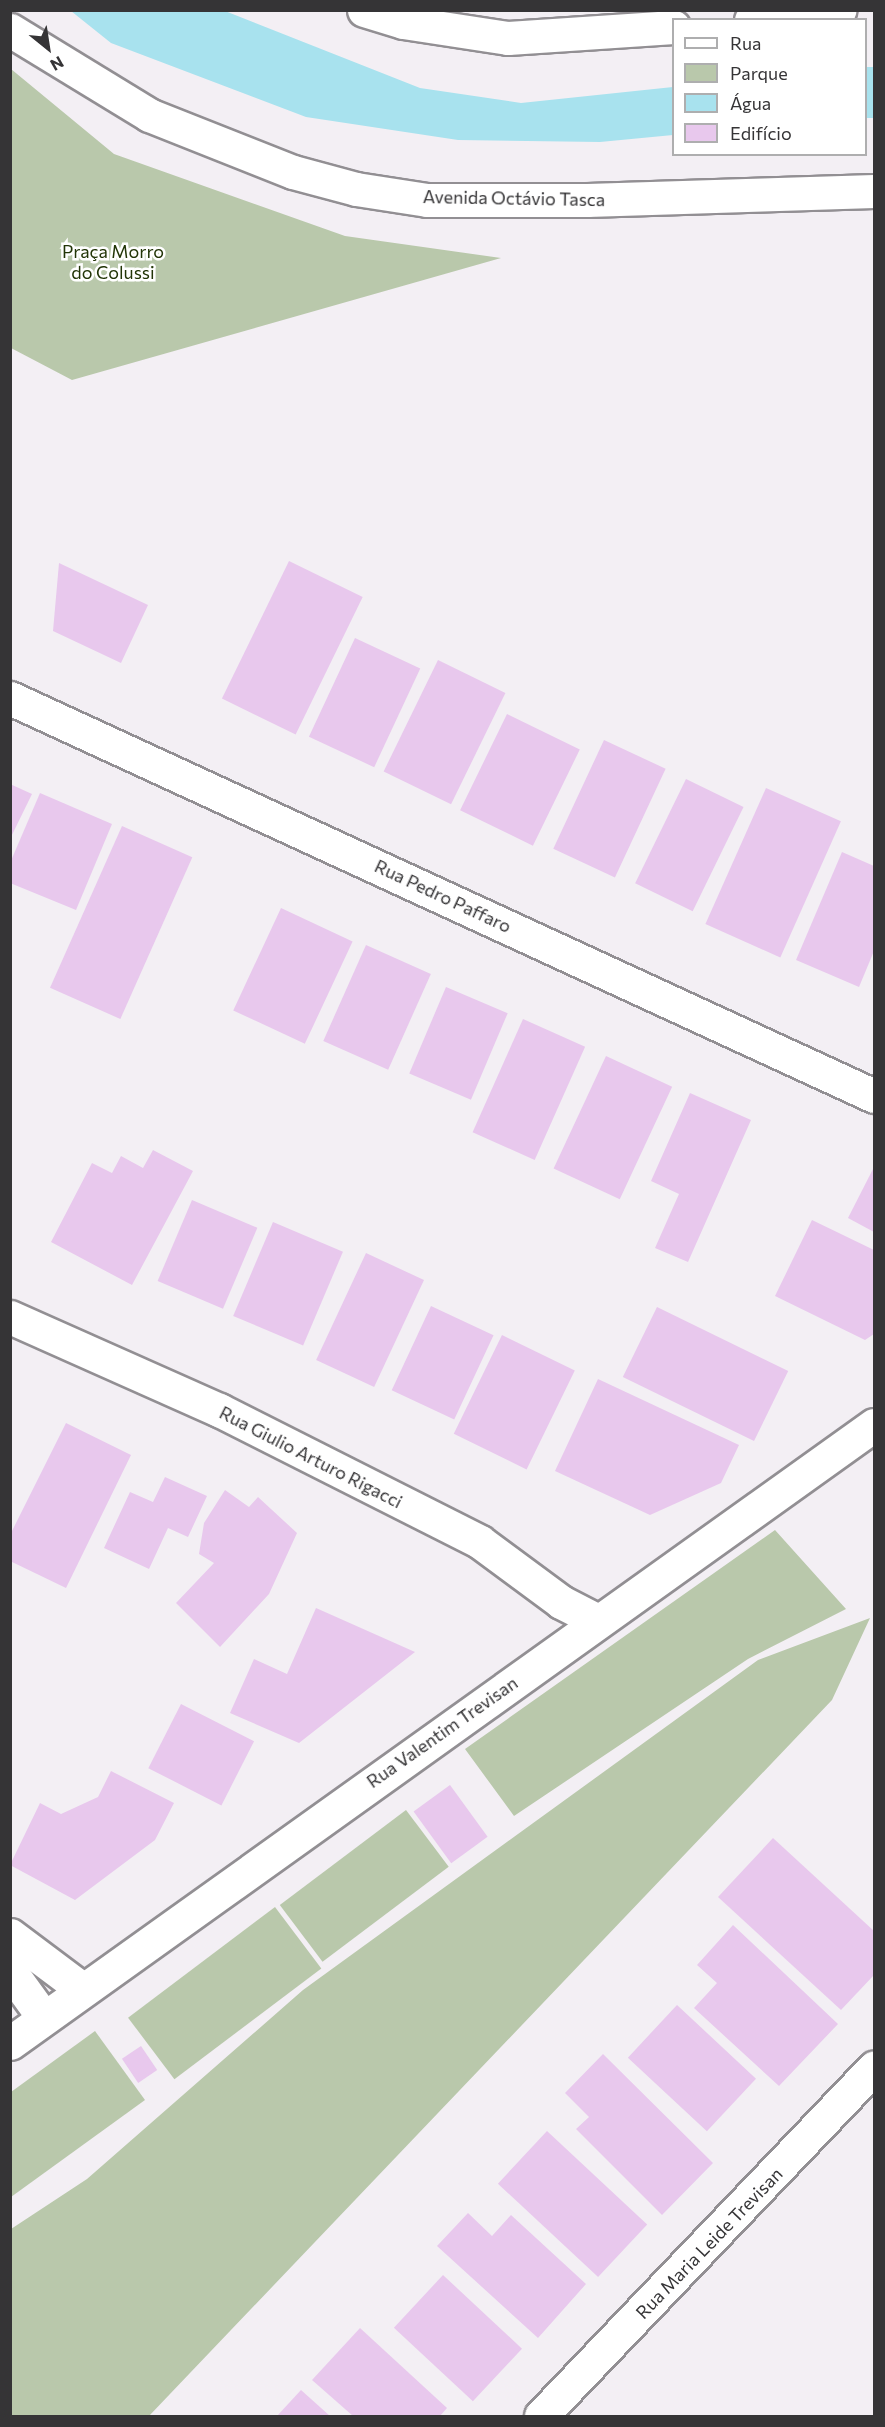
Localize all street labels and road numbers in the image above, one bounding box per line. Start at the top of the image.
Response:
street label: Avenida Octávio Tasca [423,186,605,210]
street label: Rua Pedro Paffaro [371,855,515,937]
street label: Rua Giulio Arturo Rigacci [216,1401,406,1513]
street label: Rua Valentim Trevisan [362,1672,522,1792]
street label: Rua Maria Leide Trevisan [631,2163,787,2323]

